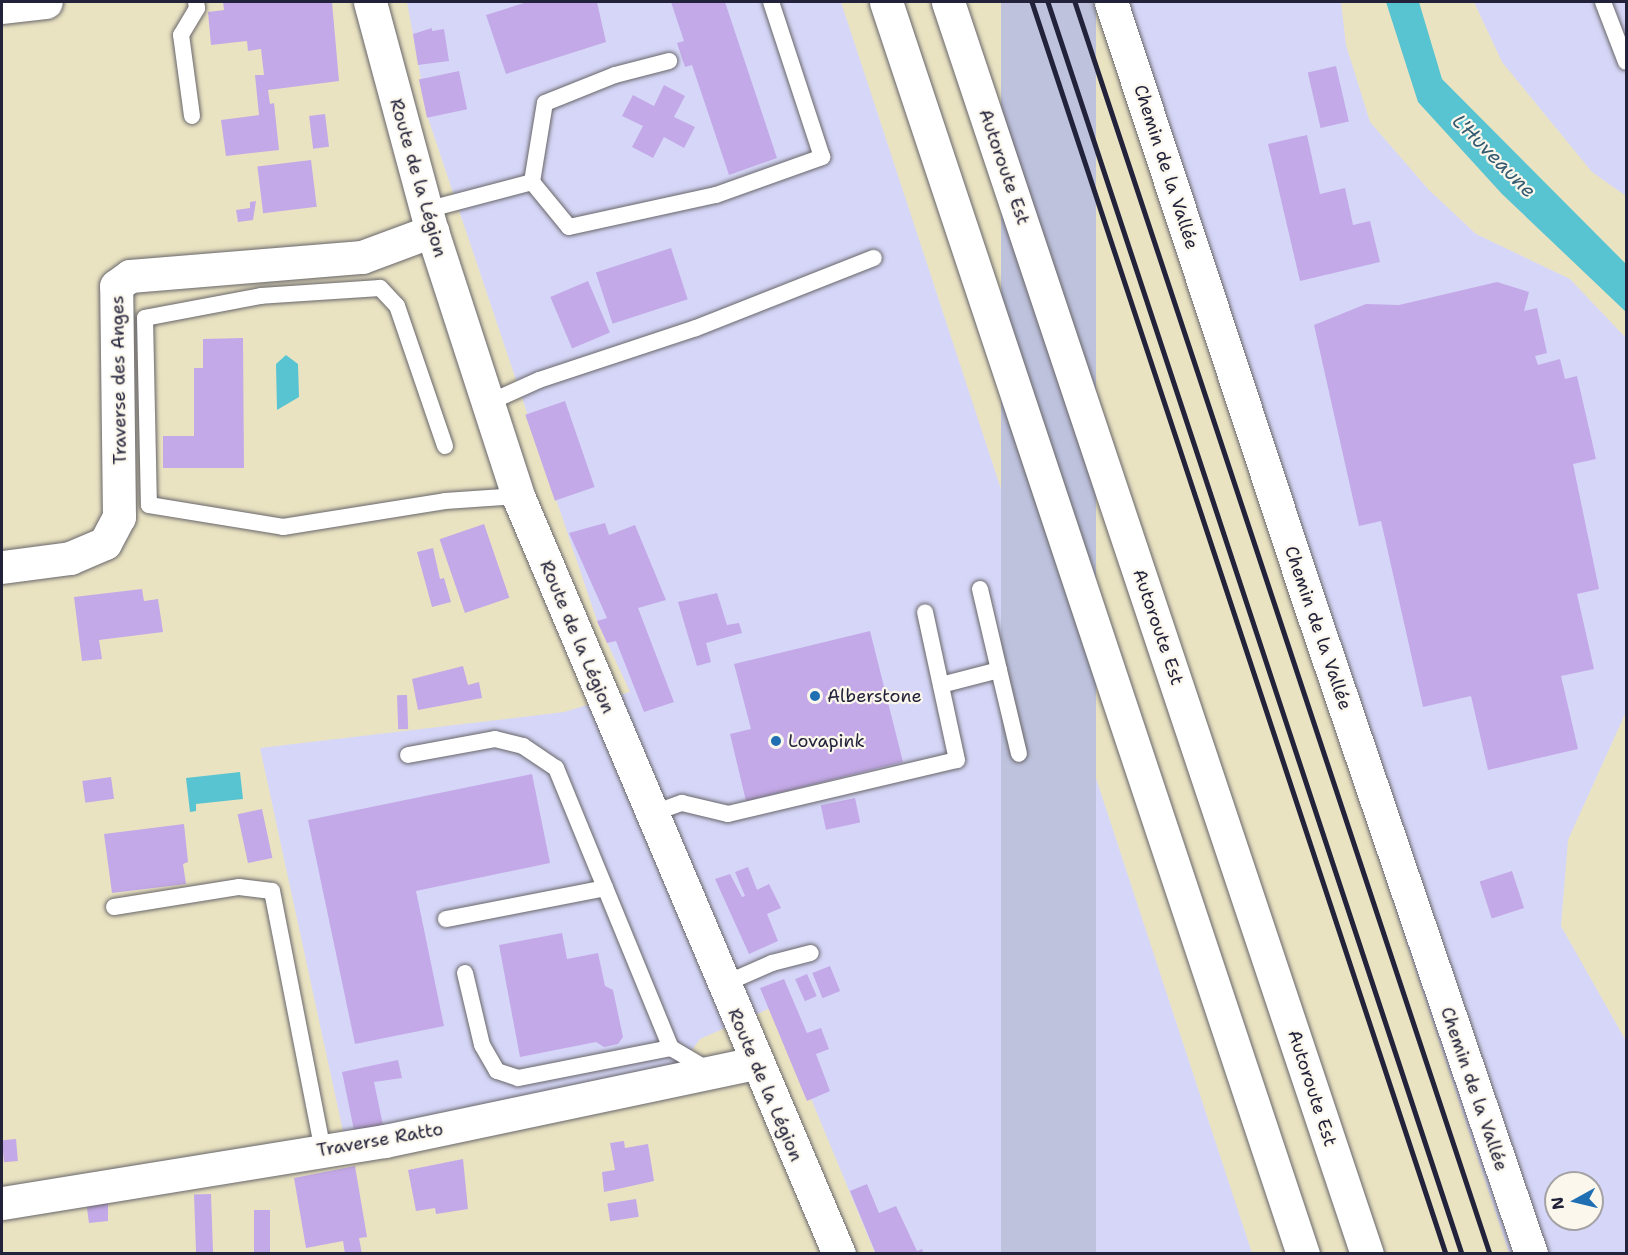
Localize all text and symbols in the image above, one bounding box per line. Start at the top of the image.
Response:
street label: Chemin de la Vallée [1129,82,1203,252]
street label: Route de la Légion [385,96,451,260]
street label: Autoroute Est [974,106,1034,228]
water label: L'Huveaune [1447,109,1541,203]
street label: Traverse des Anges [107,295,131,465]
street label: Chemin de la Vallée [1280,543,1356,713]
street label: Route de la Légion [535,557,619,717]
street label: Autoroute Est [1128,566,1188,688]
place label: Alberstone [827,685,922,707]
marker: Alberstone [808,689,822,703]
place label: Lovapink [788,730,865,752]
marker: Lovapink [769,734,783,748]
street label: Chemin de la Vallée [1436,1004,1512,1174]
street label: Route de la Légion [723,1005,807,1165]
street label: Autoroute Est [1283,1027,1341,1149]
street label: Traverse Ratto [315,1118,445,1162]
north arrow [1544,1171,1604,1231]
text: N [1546,1196,1569,1211]

